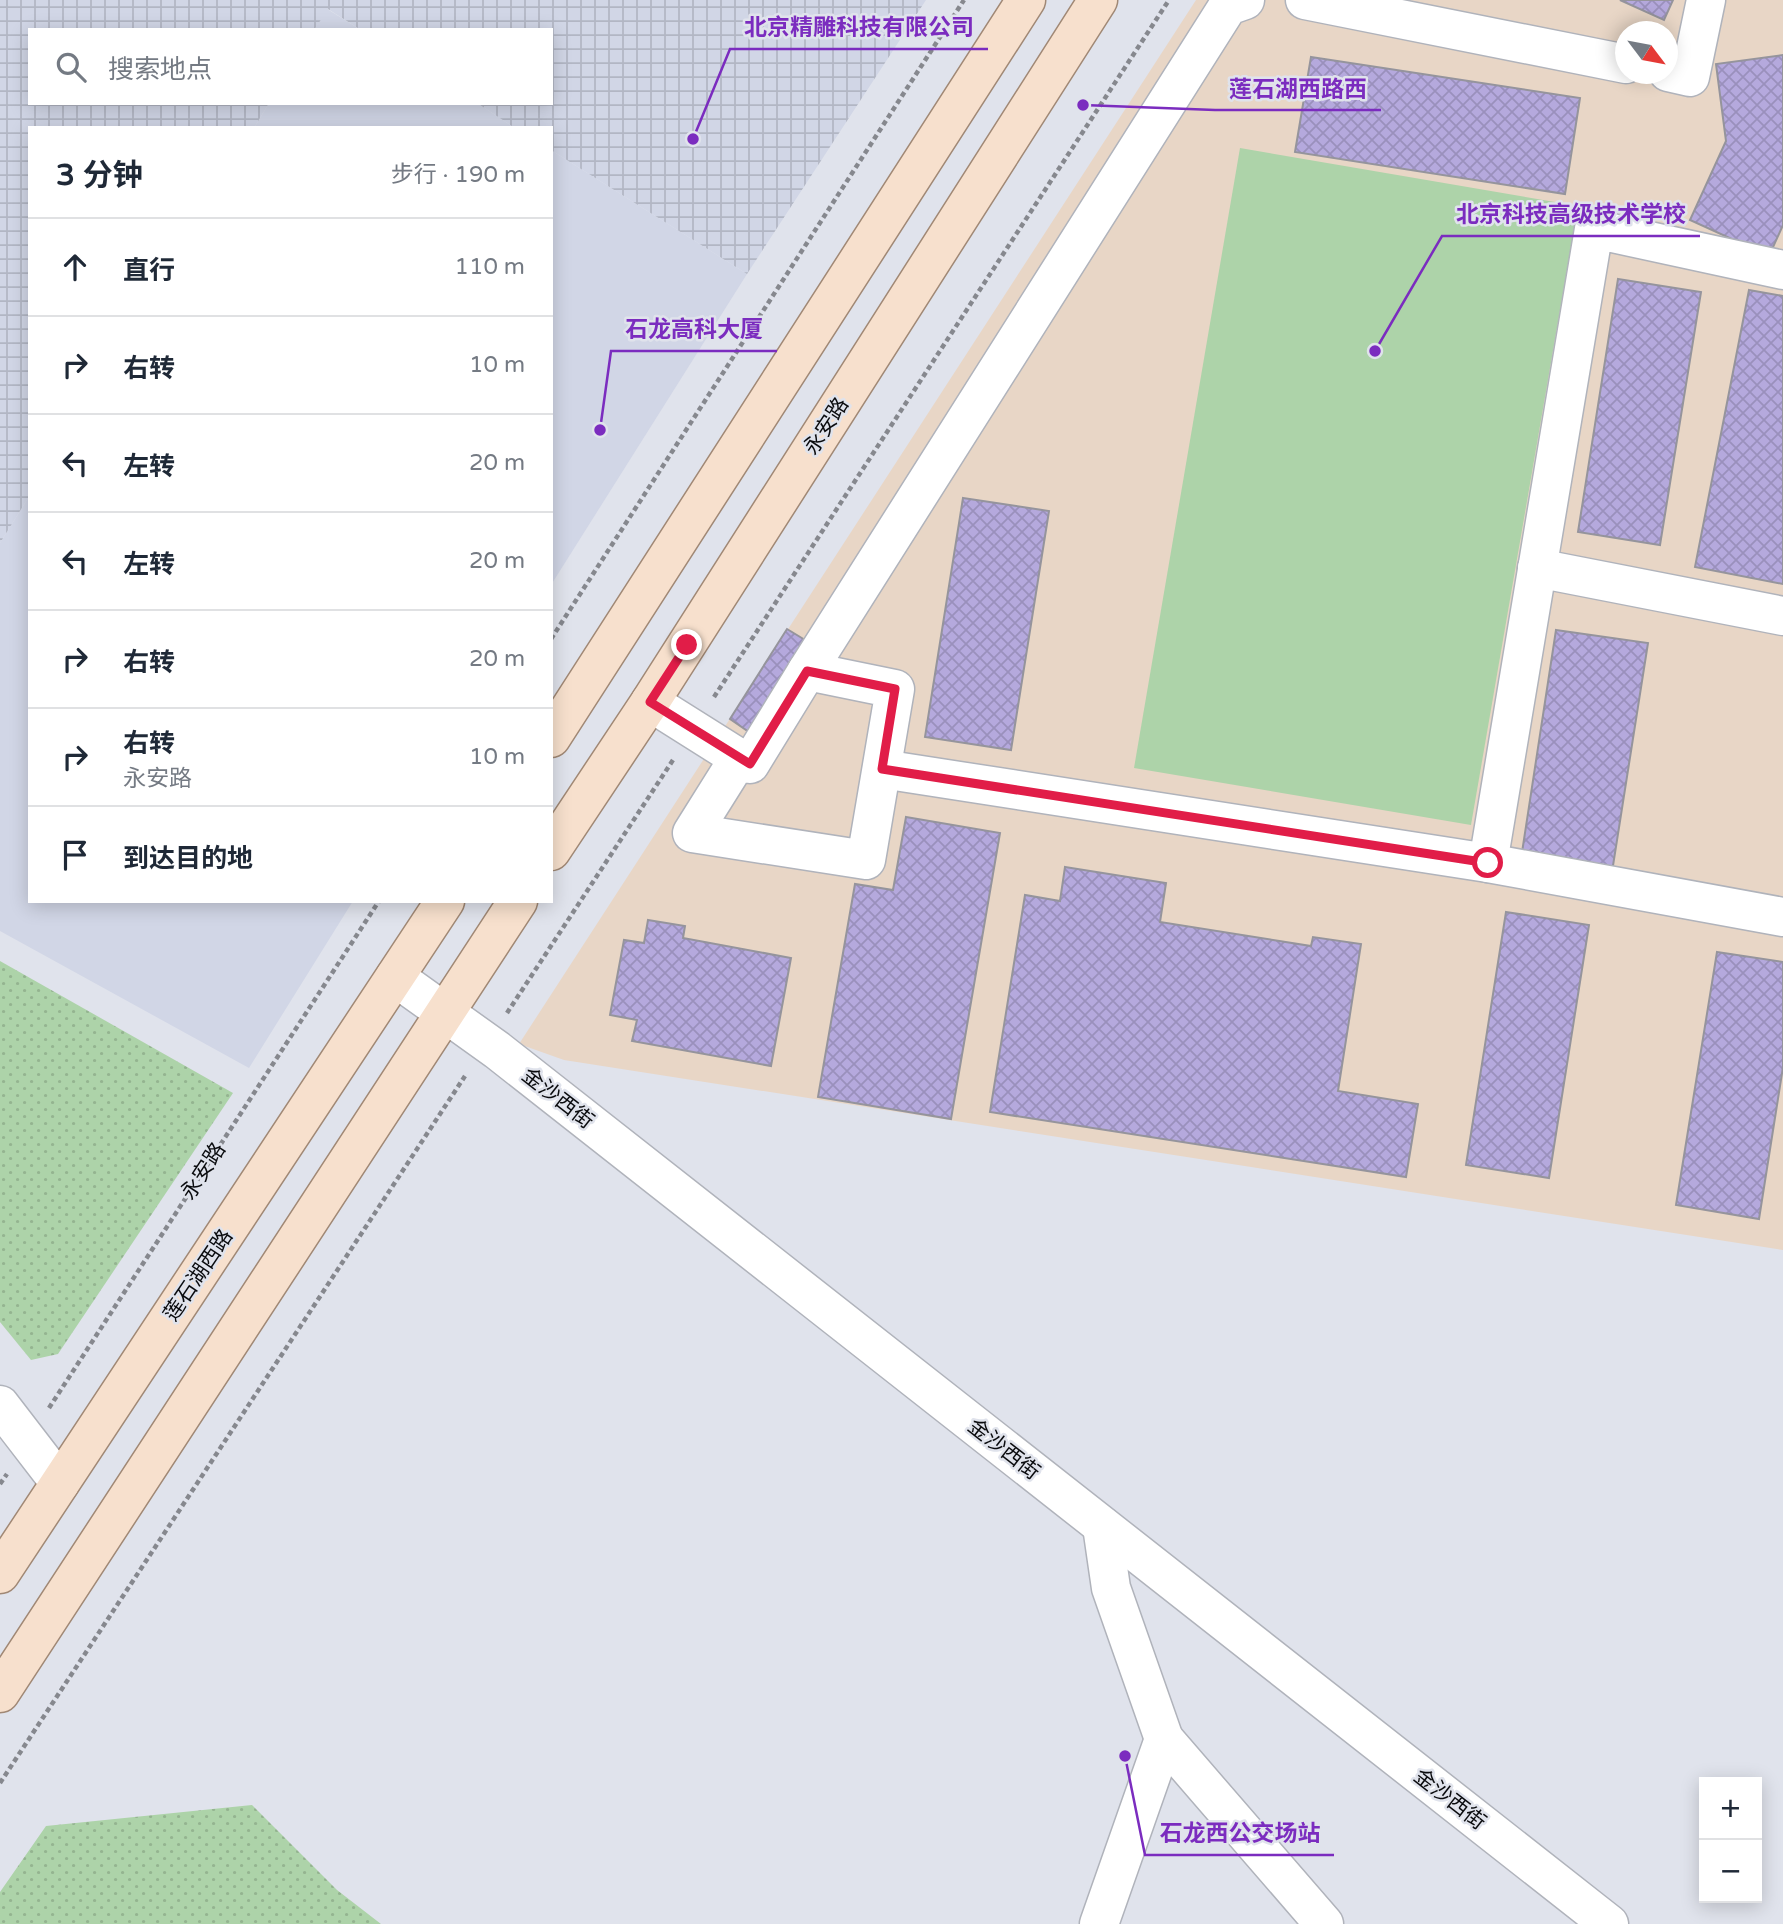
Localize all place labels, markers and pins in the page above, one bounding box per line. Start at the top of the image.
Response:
callout: 北京精雕科技有限公司 [730,5,988,49]
callout: 莲石湖西路西 [1215,66,1381,110]
callout: 北京科技高级技术学校 [1442,192,1700,236]
callout: 石龙高科大厦 [611,307,777,351]
callout: 石龙西公交场站 [1145,1811,1334,1855]

